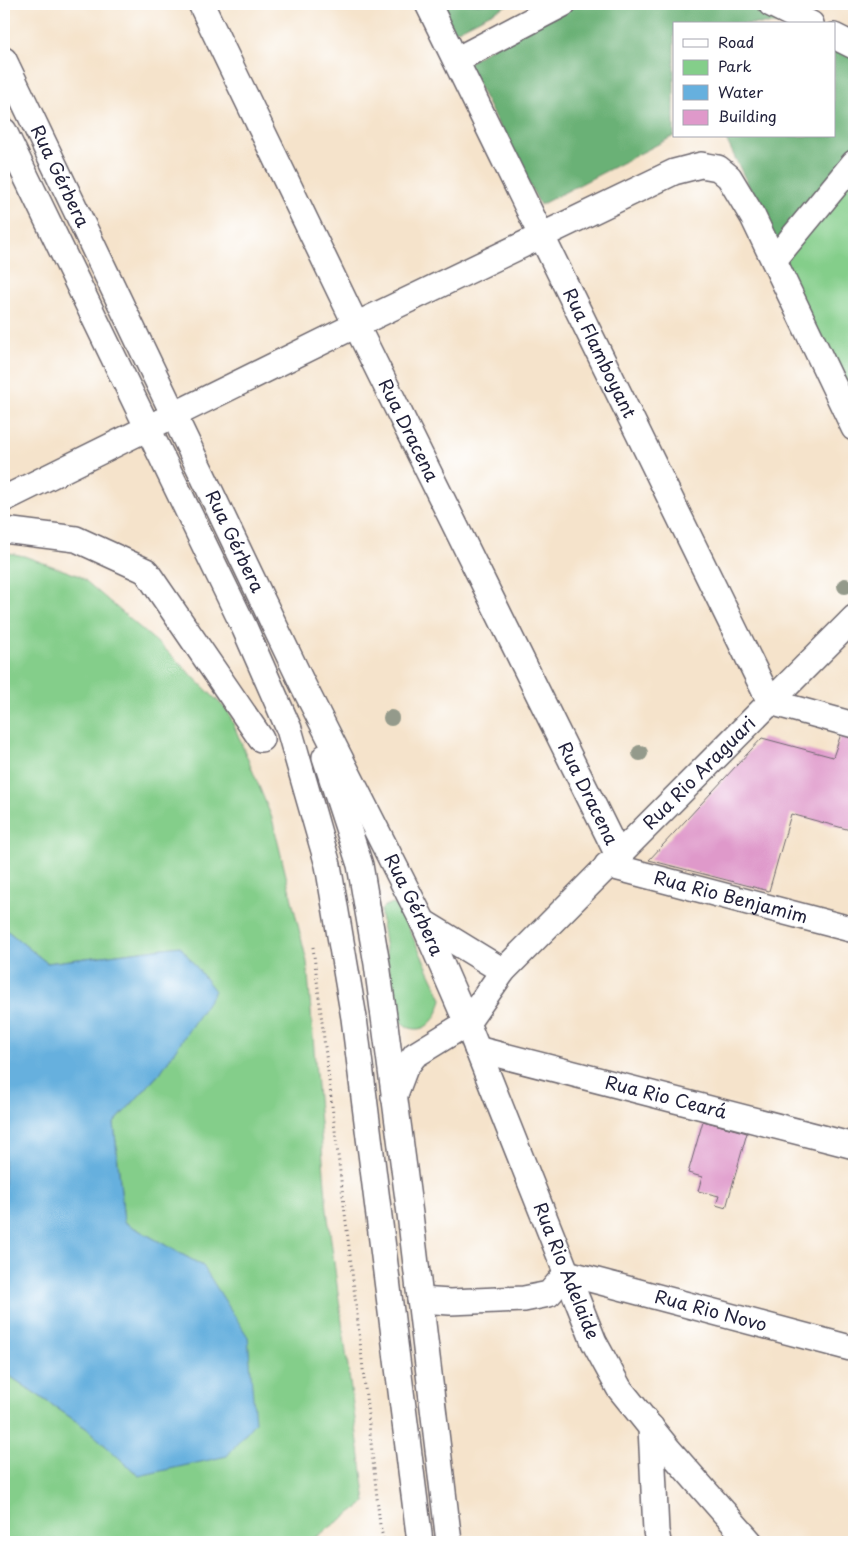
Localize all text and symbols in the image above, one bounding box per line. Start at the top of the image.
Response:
legend [673,22,836,138]
text: Road [718,30,754,53]
text: Park [718,54,752,77]
text: Water [718,80,763,103]
text: Building [718,104,777,127]
street label: Rua Gérbera [25,120,97,232]
street label: Rua Flamboyant [557,283,644,422]
street label: Rua Dracena [373,374,446,486]
street label: Rua Gérbera [200,485,272,597]
street label: Rua Rio Araguari [636,709,761,835]
street label: Rua Dracena [552,737,626,849]
street label: Rua Gérbera [378,848,451,960]
street label: Rua Rio Benjamim [651,863,811,929]
street label: Rua Rio Ceará [603,1068,731,1125]
street label: Rua Rio Adelaide [528,1198,607,1343]
street label: Rua Rio Novo [652,1282,770,1337]

